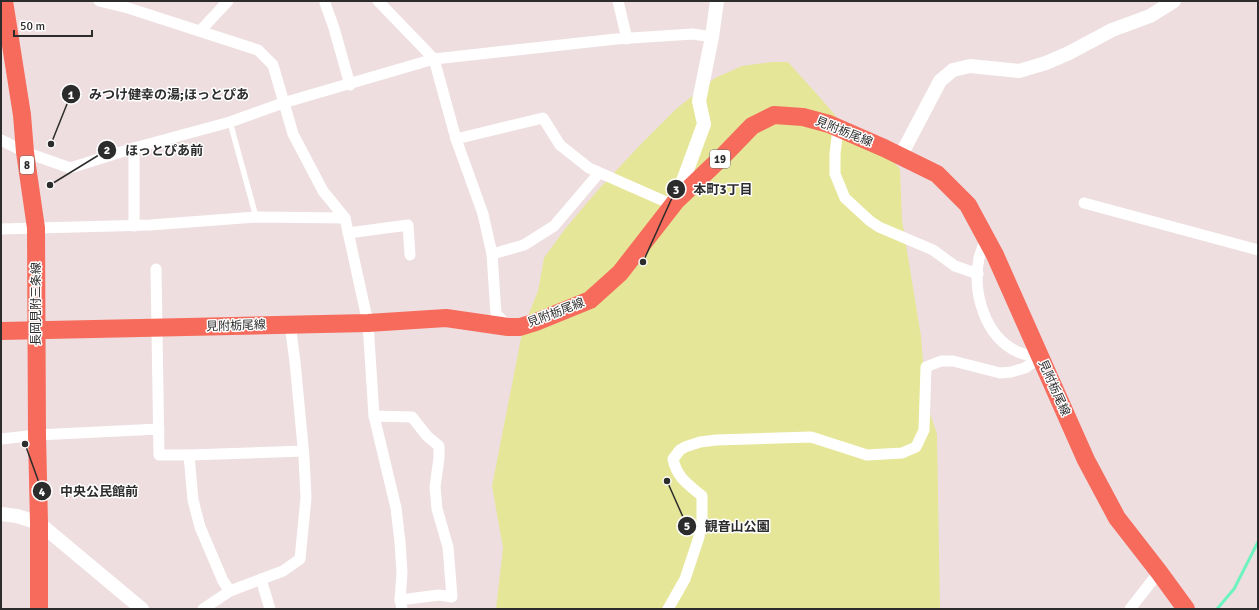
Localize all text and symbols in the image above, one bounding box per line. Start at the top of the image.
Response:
scale bar [14,12,92,38]
text: 50 m [20,19,45,34]
callout: みつけ健幸の湯;ほっとぴあ [61,82,257,107]
text: みつけ健幸の湯;ほっとぴあ [89,87,249,103]
text: 1 [68,88,75,103]
street label: 見附栃尾線 [813,114,875,150]
callout: ほっとぴあ前 [97,137,211,162]
text: 2 [104,143,110,158]
text: ほっとぴあ前 [125,143,203,159]
road number: 19 [710,150,730,168]
road number: 8 [20,156,34,174]
callout: 本町3丁目 [666,177,761,202]
text: 本町3丁目 [693,182,753,198]
text: 3 [673,183,679,198]
street label: 長岡見附三条線 [29,262,44,346]
street label: 見附栃尾線 [525,295,587,331]
street label: 見附栃尾線 [206,317,266,335]
street label: 見附栃尾線 [1035,358,1073,418]
callout: 中央公民館前 [32,479,146,504]
text: 中央公民館前 [60,484,138,500]
text: 4 [39,485,46,500]
callout: 観音山公園 [677,514,778,539]
text: 5 [684,519,690,534]
text: 観音山公園 [704,519,770,535]

